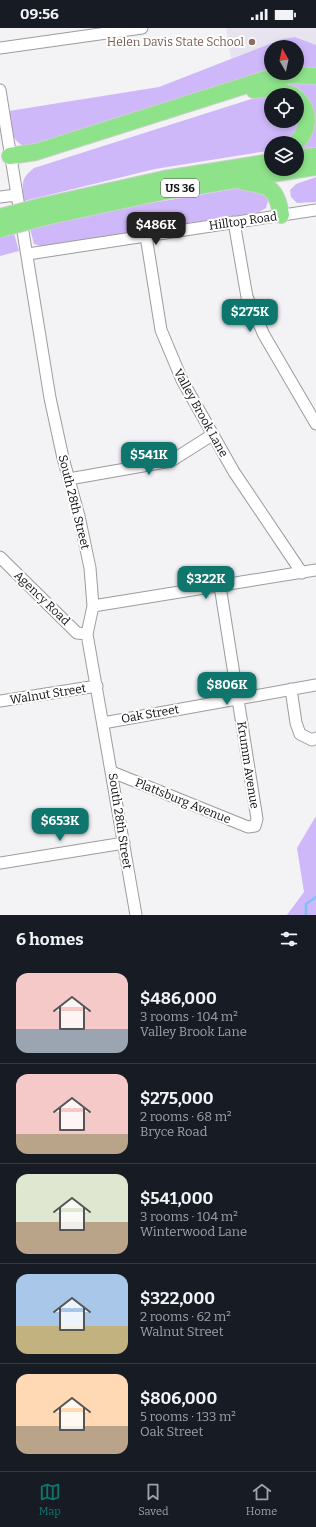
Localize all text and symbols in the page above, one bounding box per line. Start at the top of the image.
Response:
text: 09:56 [20,5,59,23]
place label: Helen Davis State School [107,35,245,49]
marker: Helen Davis State School [247,37,257,47]
north arrow [264,40,304,80]
map controls [264,40,304,176]
button: locate [264,88,304,128]
button: layers [264,136,304,176]
road number: US 36 [161,179,199,197]
street label: Hilltop Road [208,209,278,233]
pin: $486K [128,212,184,246]
text: $486K [136,217,176,232]
pin: $275K [222,299,278,333]
text: $275K [231,304,269,319]
street label: Valley Brook Lane [171,367,231,459]
pin: $541K [121,442,177,476]
text: $541K [130,447,168,462]
street label: South 28th Street [55,453,93,551]
pin: $322K [178,566,234,600]
street label: Agency Road [11,568,73,628]
text: $322K [186,571,226,586]
pin: $806K [199,672,255,706]
text: $806K [207,677,248,692]
street label: Walnut Street [9,681,88,707]
street label: Oak Street [120,702,181,726]
street label: Krumm Avenue [234,720,262,810]
street label: South 28th Street [105,772,135,871]
street label: Plattsburg Avenue [133,775,233,827]
pin: $653K [32,808,88,842]
text: $653K [41,813,79,828]
icon: filters [278,928,300,950]
text: 6 homes [16,929,84,950]
text: $486,000 [140,988,217,1009]
icon: home [48,989,96,1037]
text: 3 rooms · 104 m² [140,1009,238,1024]
text: Valley Brook Lane [140,1024,247,1039]
text: $275,000 [140,1088,214,1109]
icon: home [48,1090,96,1138]
text: 2 rooms · 68 m² [140,1109,232,1124]
text: Bryce Road [140,1124,207,1139]
text: $541,000 [140,1188,213,1209]
icon: home [48,1190,96,1238]
text: 3 rooms · 104 m² [140,1209,238,1224]
text: Winterwood Lane [140,1224,247,1239]
text: $322,000 [140,1288,215,1309]
icon: home [48,1290,96,1338]
text: 2 rooms · 62 m² [140,1309,231,1324]
text: Walnut Street [140,1324,223,1339]
text: $806,000 [140,1388,217,1409]
icon: home [48,1390,96,1438]
text: 5 rooms · 133 m² [140,1409,236,1424]
text: Oak Street [140,1424,203,1439]
tab: Map [39,1481,61,1518]
tab: Saved [138,1481,168,1518]
tab: Home [246,1481,277,1518]

